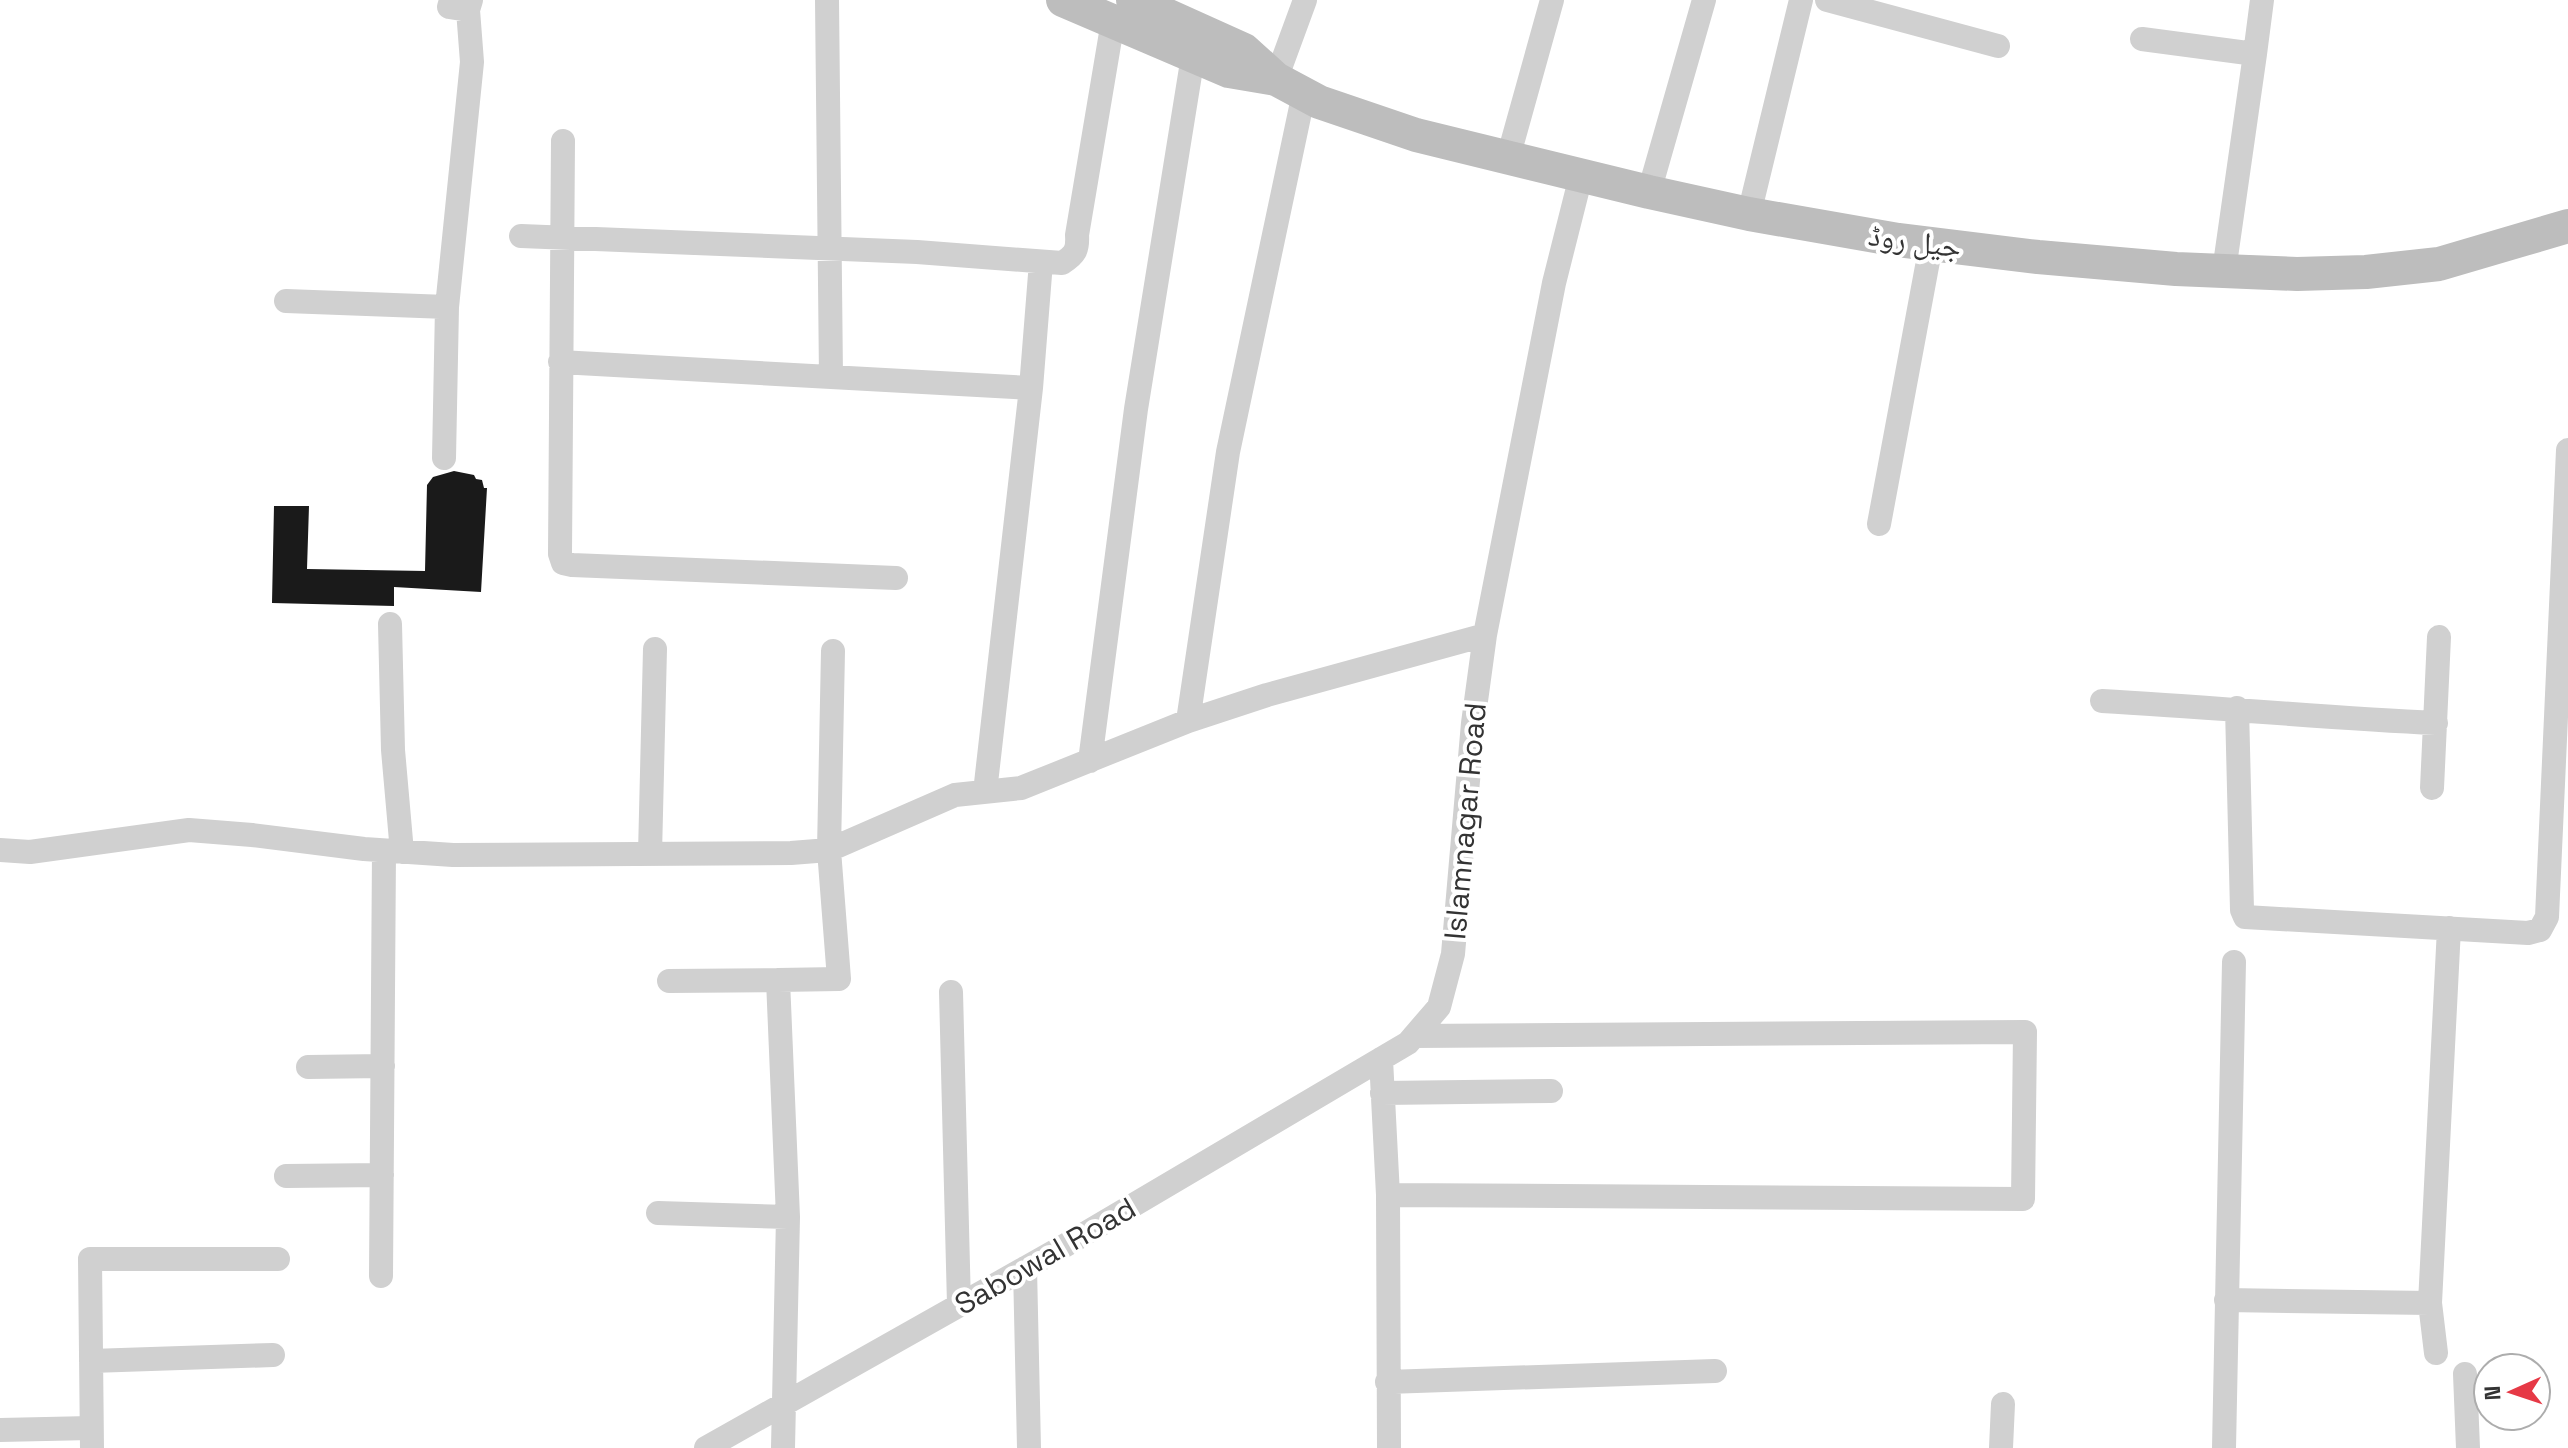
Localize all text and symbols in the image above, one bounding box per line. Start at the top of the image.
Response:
street label: جیل روڈ [1866,215,1964,267]
street label: Islamnagar Road [1435,701,1495,941]
street label: Sabowal Road [947,1188,1143,1324]
north arrow [2472,1352,2552,1432]
text: N [2478,1385,2506,1401]

